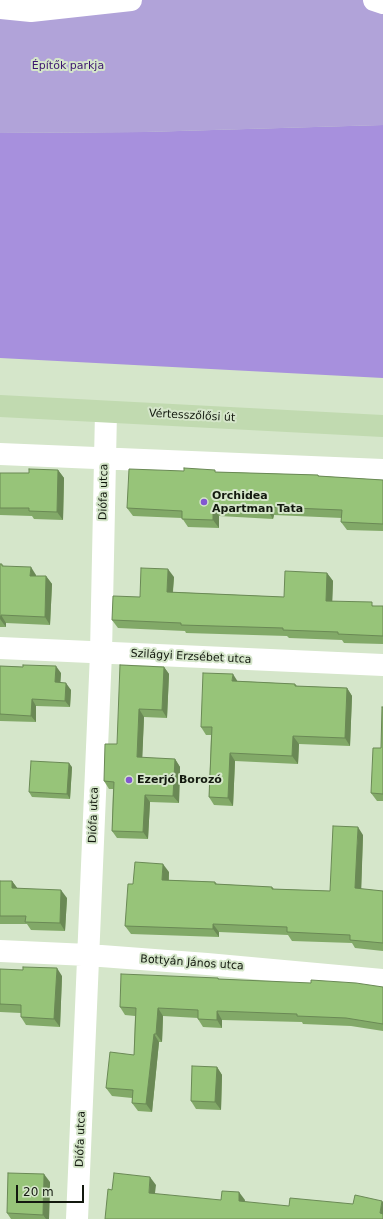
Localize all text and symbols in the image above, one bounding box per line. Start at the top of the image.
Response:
park label: Építők parkja [32,59,104,73]
street label: Vértesszőlősi út [149,407,235,425]
street label: Diófa utca [97,464,111,520]
place label: Orchidea Apartman Tata [212,489,303,515]
marker: Orchidea Apartman Tata [199,497,209,507]
street label: Szilágyi Erzsébet utca [130,647,252,667]
place label: Ezerjó Borozó [137,773,222,787]
marker: Ezerjó Borozó [124,775,134,785]
street label: Diófa utca [86,787,102,843]
street label: Bottyán János utca [140,953,244,973]
street label: Diófa utca [73,1111,89,1167]
scale bar [18,1177,86,1203]
text: 20 m [23,1185,54,1199]

